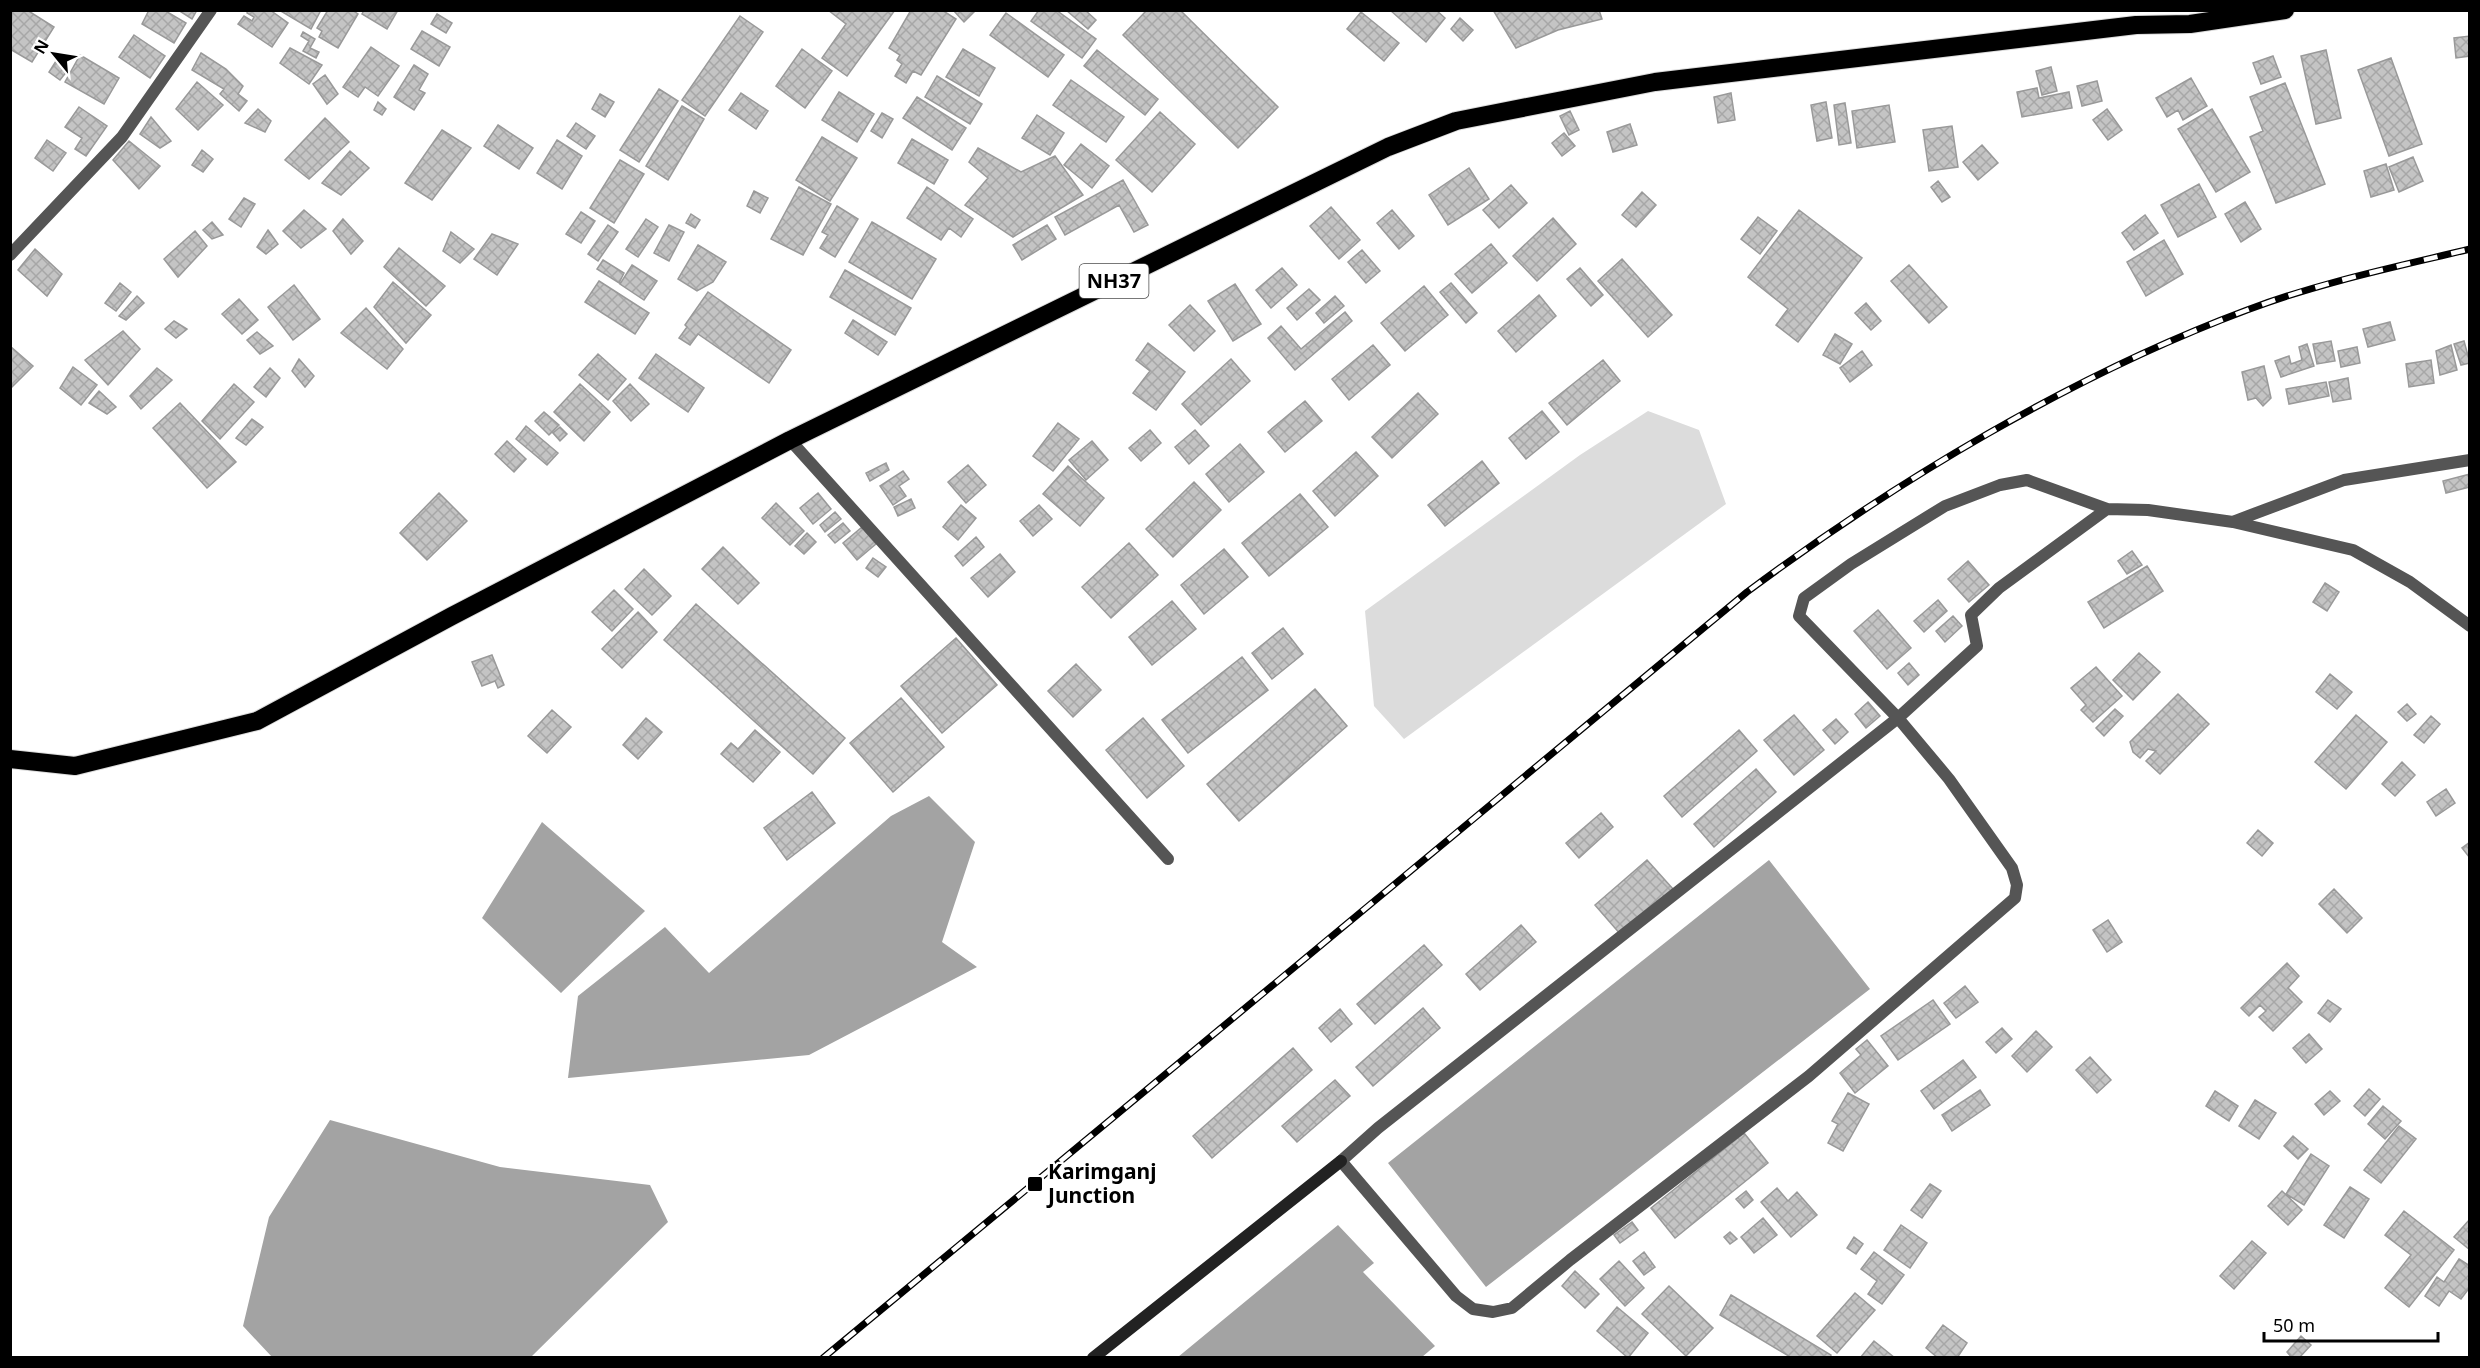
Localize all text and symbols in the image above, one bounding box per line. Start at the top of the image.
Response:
north arrow [24,24,84,84]
text: N [28,35,54,58]
road number: NH37 [1080,264,1148,298]
place label: Karimganj Junction [1046,1157,1156,1209]
marker: Karimganj Junction [1026,1175,1044,1193]
scale bar [2264,1305,2438,1343]
text: 50 m [2273,1313,2315,1337]

